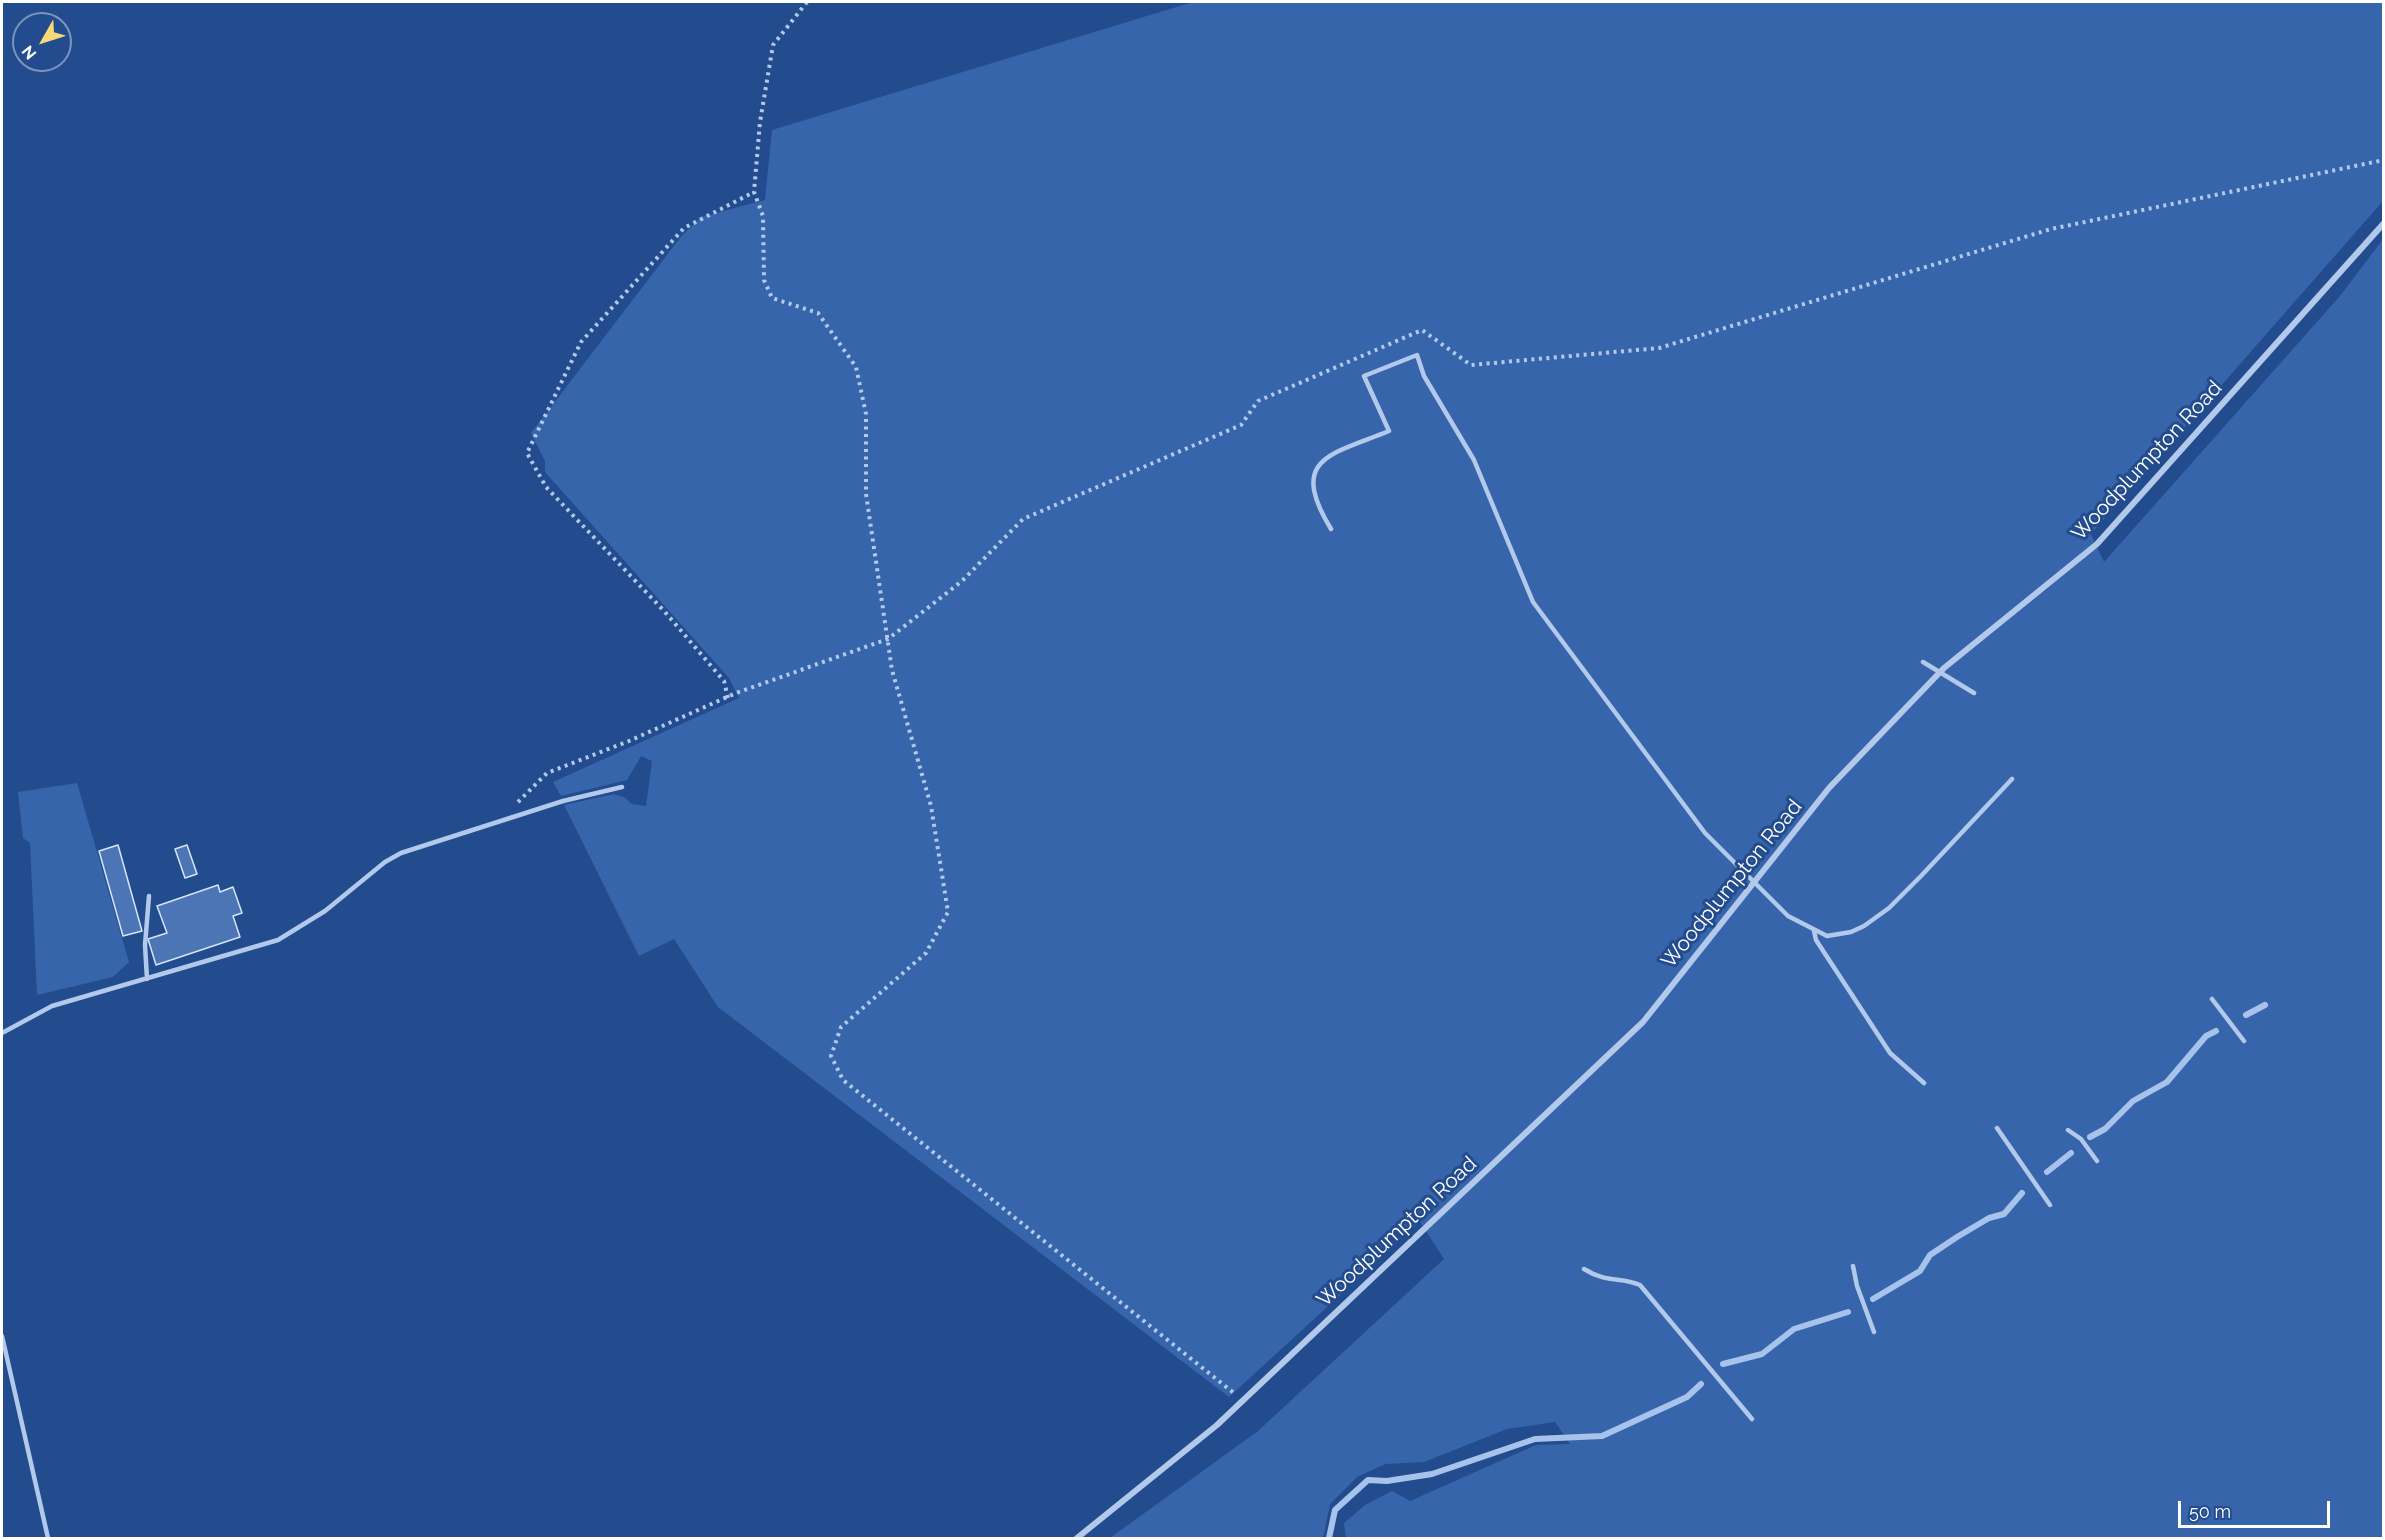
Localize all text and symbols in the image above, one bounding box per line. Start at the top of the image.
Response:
north arrow [12,12,72,72]
text: N [18,42,40,63]
street label: Woodplumpton Road [2066,376,2228,546]
street label: Woodplumpton Road [1656,795,1808,973]
street label: Woodplumpton Road [1312,1151,1482,1313]
scale bar [2181,1489,2332,1527]
text: 50 m [2189,1501,2231,1522]

